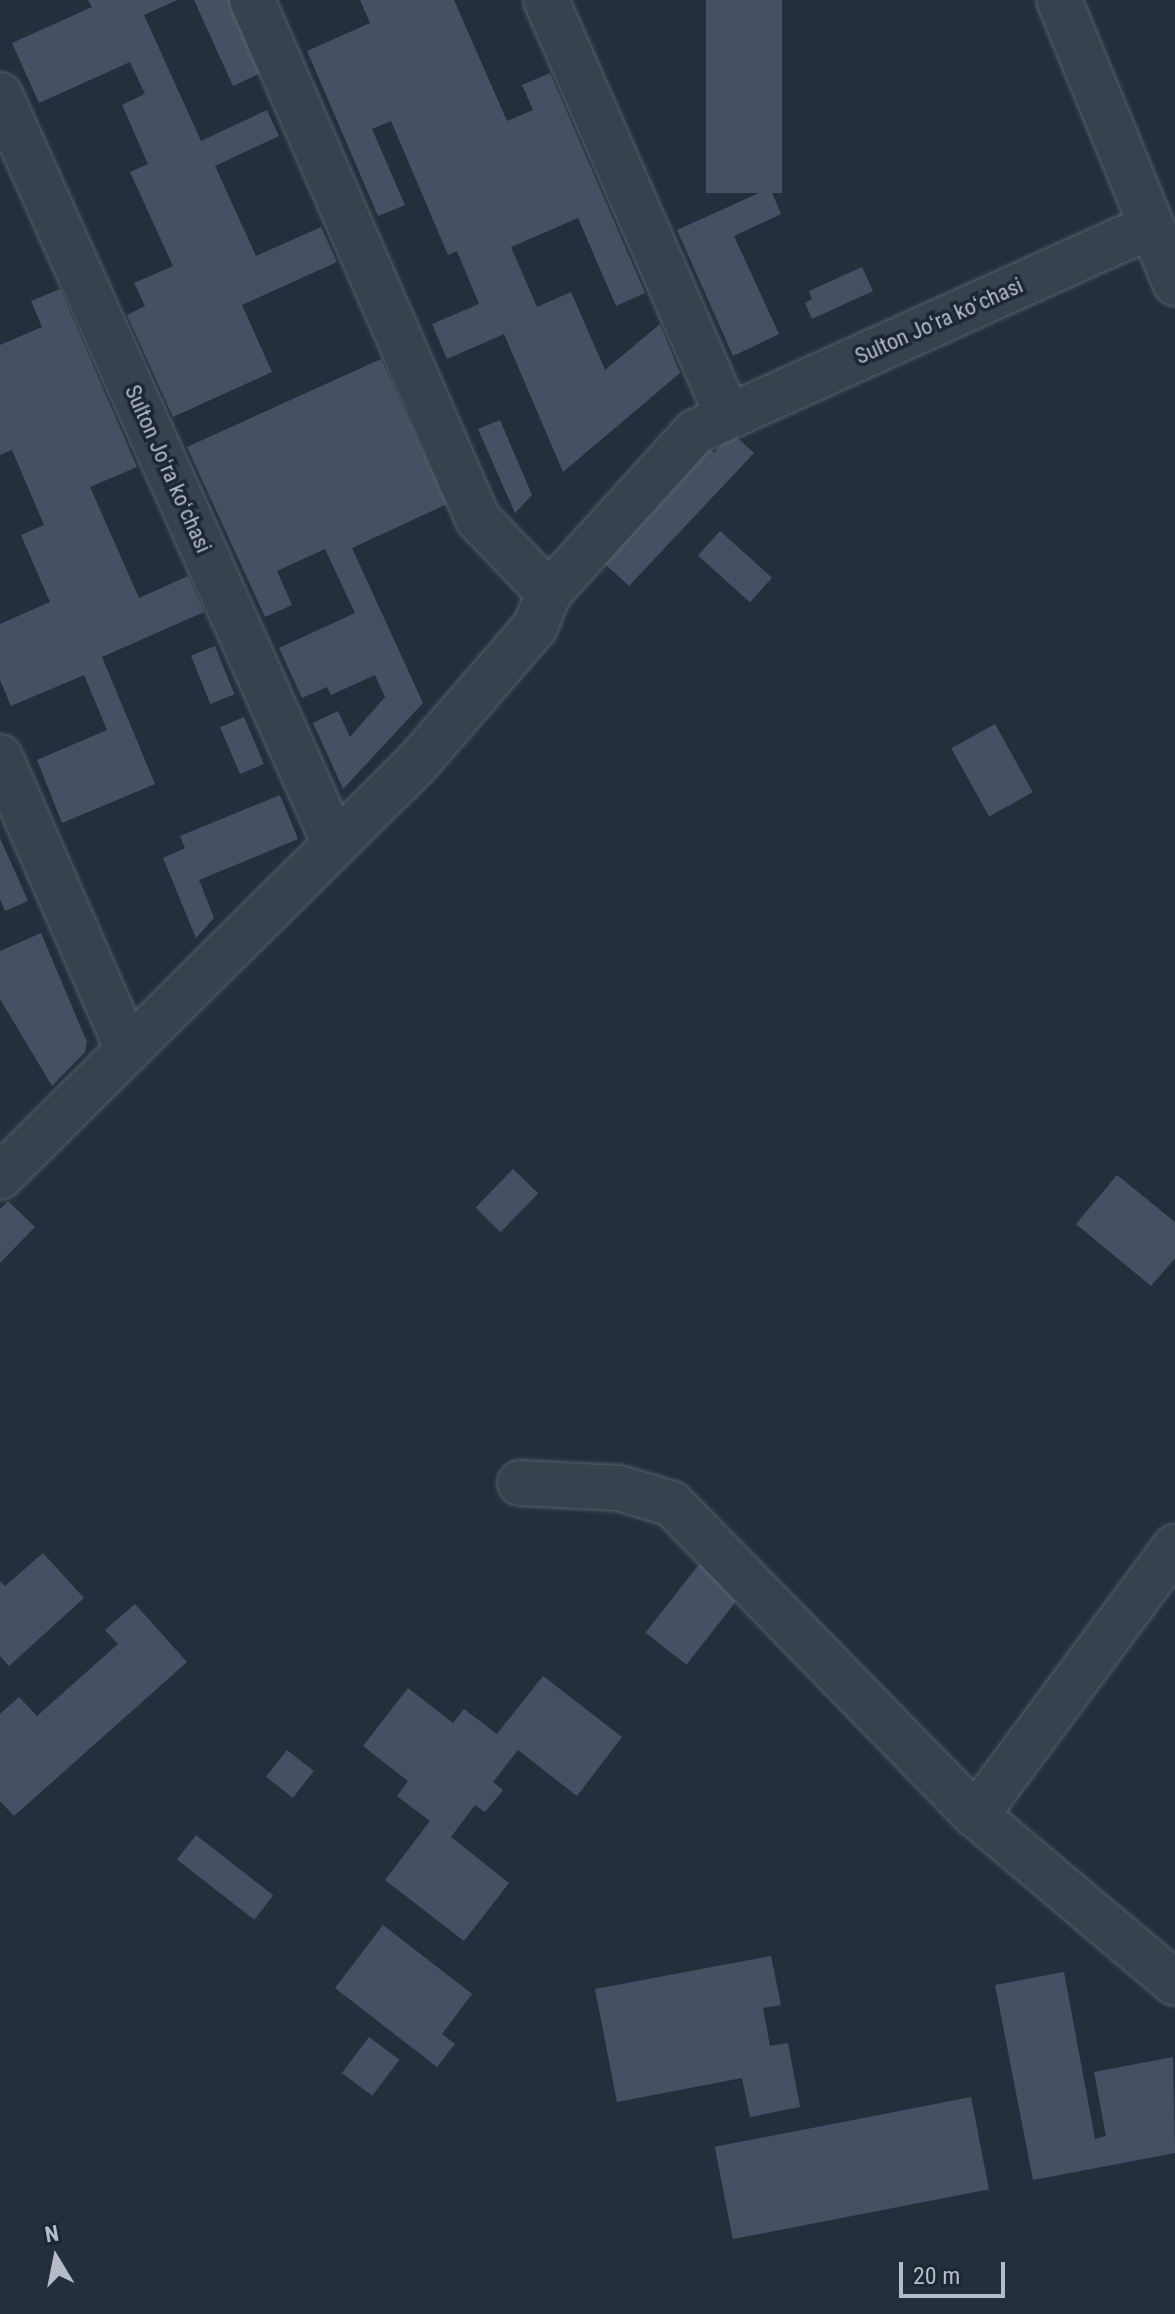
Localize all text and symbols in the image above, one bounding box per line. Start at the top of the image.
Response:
street label: Sulton Joʻra koʻchasi [851,272,1027,370]
street label: Sulton Joʻra koʻchasi [119,381,217,557]
north arrow [16,2218,96,2298]
text: N [43,2220,61,2247]
scale bar [903,2246,1009,2296]
text: 20 m [913,2262,960,2290]

